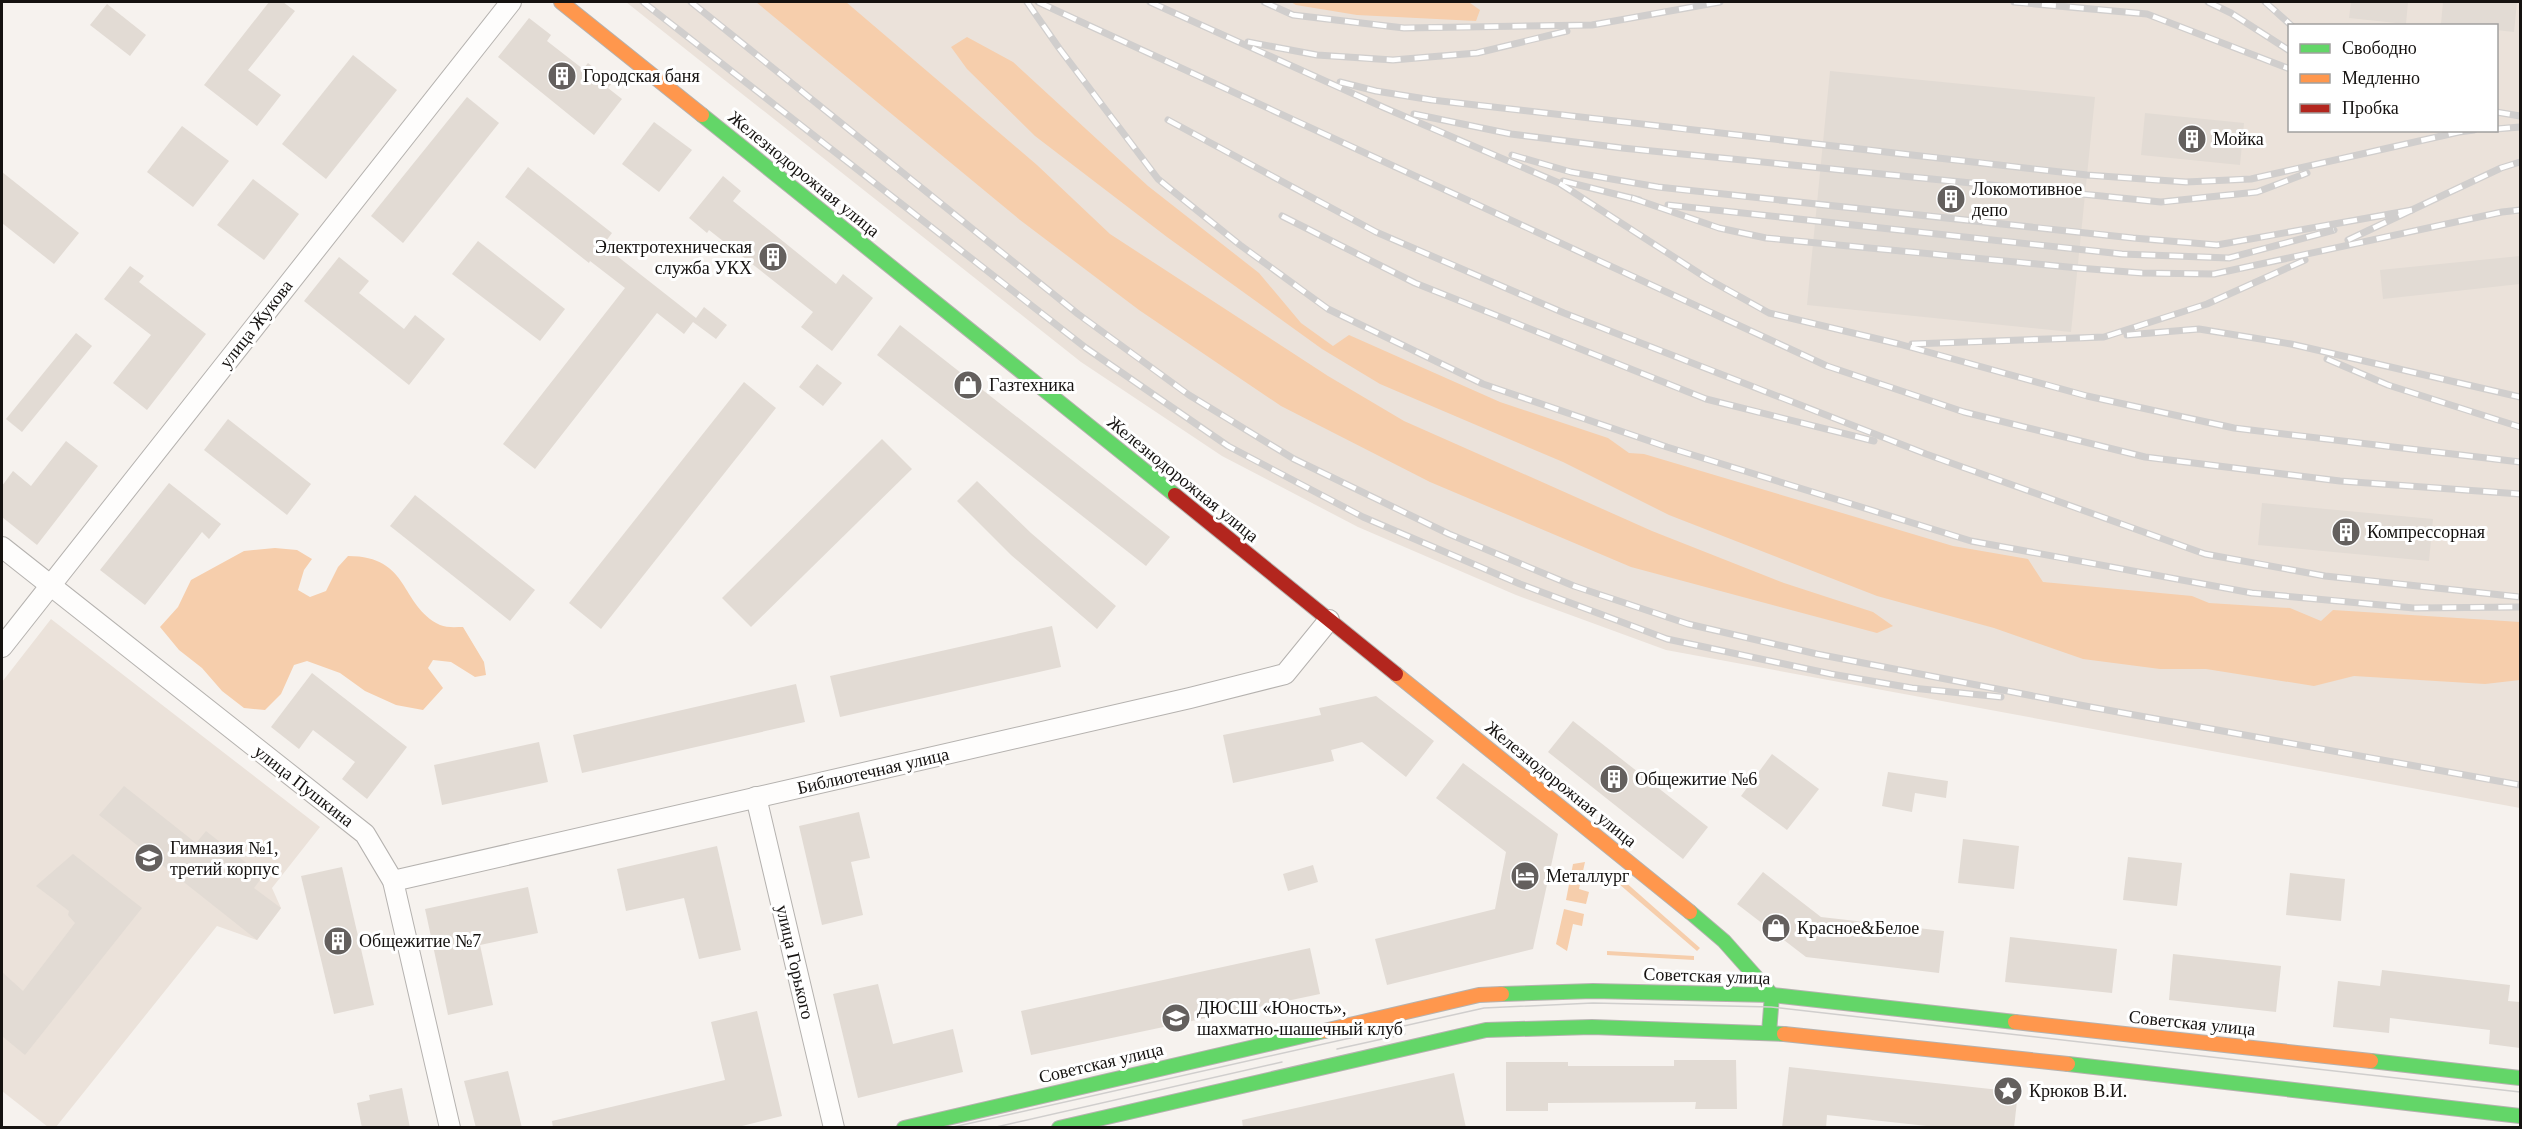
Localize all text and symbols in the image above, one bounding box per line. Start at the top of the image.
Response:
legend [2288,24,2498,132]
text: Свободно [2342,38,2417,58]
building icon: Городская баня [546,60,578,92]
place label: Городская баня [583,66,700,86]
text: Медленно [2342,68,2420,88]
text: Пробка [2342,98,2399,118]
street label: Железнодорожная улица [724,107,884,241]
building icon: Мойка [2176,123,2208,155]
place label: Мойка [2213,129,2264,149]
place label: Локомотивное депо [1972,179,2082,220]
building icon: Локомотивное депо [1935,183,1967,215]
place label: Электротехническая служба УКХ [595,237,752,278]
building icon: Электротехническая служба УКХ [757,241,789,273]
street label: улица Жукова [215,276,297,372]
shop icon: Газтехника [952,369,984,401]
place label: Газтехника [989,375,1074,395]
street label: Железнодорожная улица [1103,412,1263,546]
building icon: Компрессорная [2330,516,2362,548]
place label: Компрессорная [2367,522,2485,542]
street label: Железнодорожная улица [1481,717,1641,851]
street label: улица Пушкина [250,741,358,831]
street label: Библиотечная улица [795,744,951,798]
building icon: Общежитие №6 [1598,763,1630,795]
place label: Общежитие №6 [1635,769,1757,789]
place label: Гимназия №1, третий корпус [170,838,279,879]
school or university icon: Гимназия №1, третий корпус [133,842,165,874]
hotel icon: Металлург [1509,860,1541,892]
place label: Металлург [1546,866,1629,886]
street label: улица Горького [772,903,818,1021]
shop icon: Красное&Белое [1760,912,1792,944]
place label: Красное&Белое [1797,918,1919,938]
building icon: Общежитие №7 [322,925,354,957]
place label: Общежитие №7 [359,931,481,951]
street label: Советская улица [1643,964,1771,988]
place label: ДЮСШ «Юность», шахматно-шашечный клуб [1197,998,1403,1039]
school or university icon: ДЮСШ «Юность», шахматно-шашечный клуб [1160,1002,1192,1034]
street label: Советская улица [2128,1006,2256,1040]
street label: Советская улица [1037,1039,1165,1087]
place icon: Крюков В.И. [1992,1075,2024,1107]
place label: Крюков В.И. [2029,1081,2127,1101]

